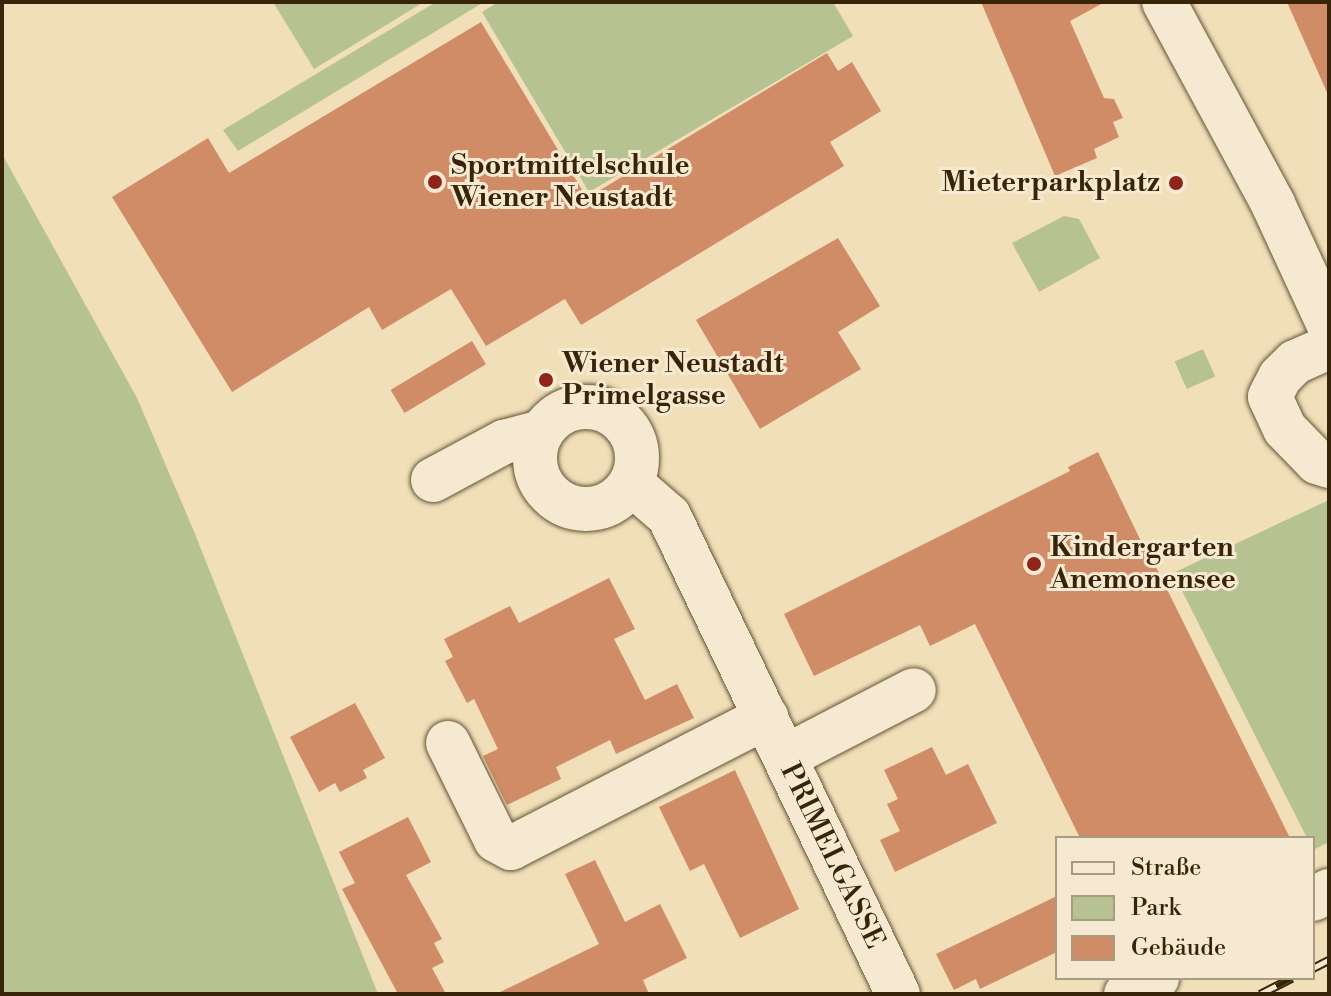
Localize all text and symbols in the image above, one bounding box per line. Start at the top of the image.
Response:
place label: Sportmittelschule Wiener Neustadt [451,149,690,215]
place label: Mieterparkplatz [941,166,1160,200]
marker: Sportmittelschule Wiener Neustadt [426,173,444,191]
marker: Mieterparkplatz [1167,174,1185,192]
place label: Wiener Neustadt Primelgasse [562,347,784,413]
marker: Wiener Neustadt Primelgasse [537,371,555,389]
place label: Kindergarten Anemonensee [1050,531,1236,597]
marker: Kindergarten Anemonensee [1025,555,1043,573]
street label: PRIMELGASSE [773,758,891,954]
legend [1055,836,1315,980]
text: Straße [1131,853,1201,883]
text: Park [1131,893,1181,923]
text: Gebäude [1131,933,1226,963]

